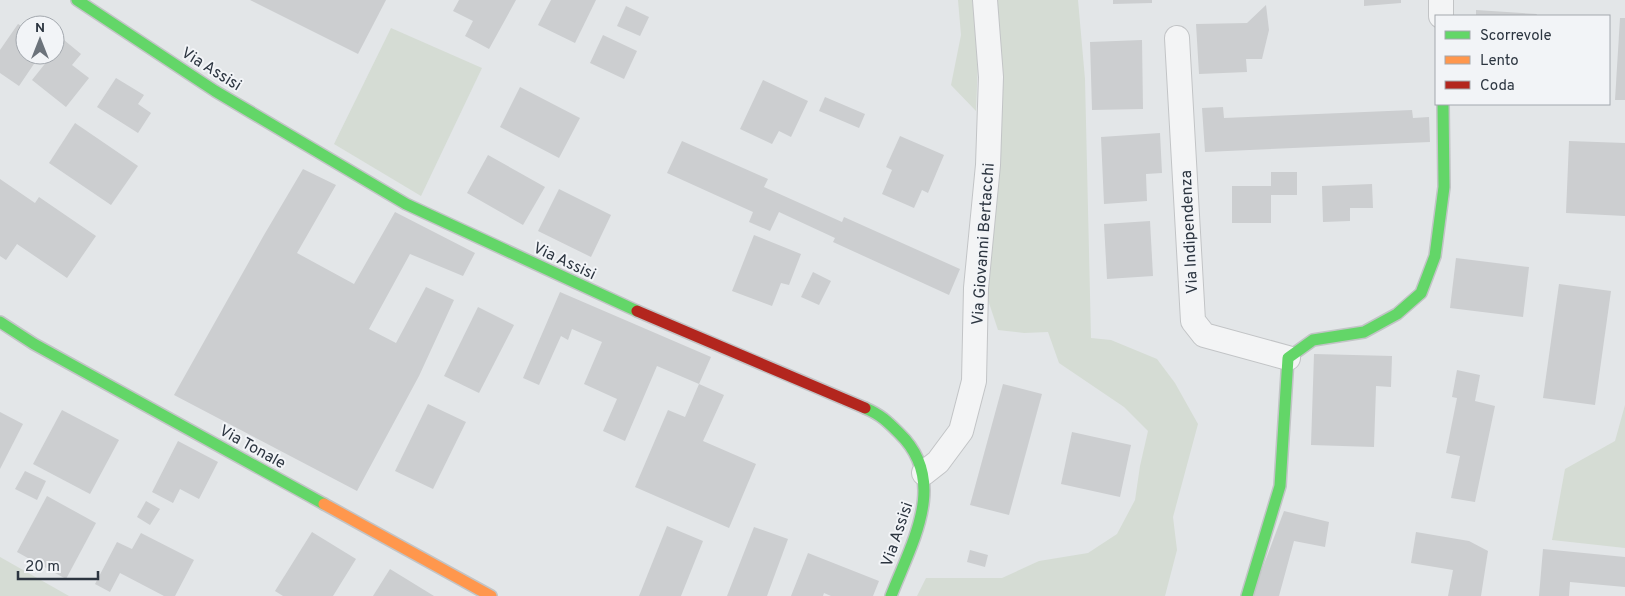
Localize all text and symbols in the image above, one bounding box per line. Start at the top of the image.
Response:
north arrow [15,15,65,65]
legend [1435,15,1610,105]
text: N [35,20,45,37]
text: Scorrevole [1480,27,1552,46]
street label: Via Assisi [177,43,245,96]
text: Lento [1480,52,1519,71]
text: Coda [1480,77,1515,96]
street label: Via Giovanni Bertacchi [968,162,1000,326]
street label: Via Indipendenza [1177,169,1203,294]
street label: Via Assisi [529,238,599,285]
street label: Via Tonale [215,421,289,474]
street label: Via Assisi [877,499,918,570]
scale bar [18,548,98,580]
text: 20 m [25,558,60,577]

